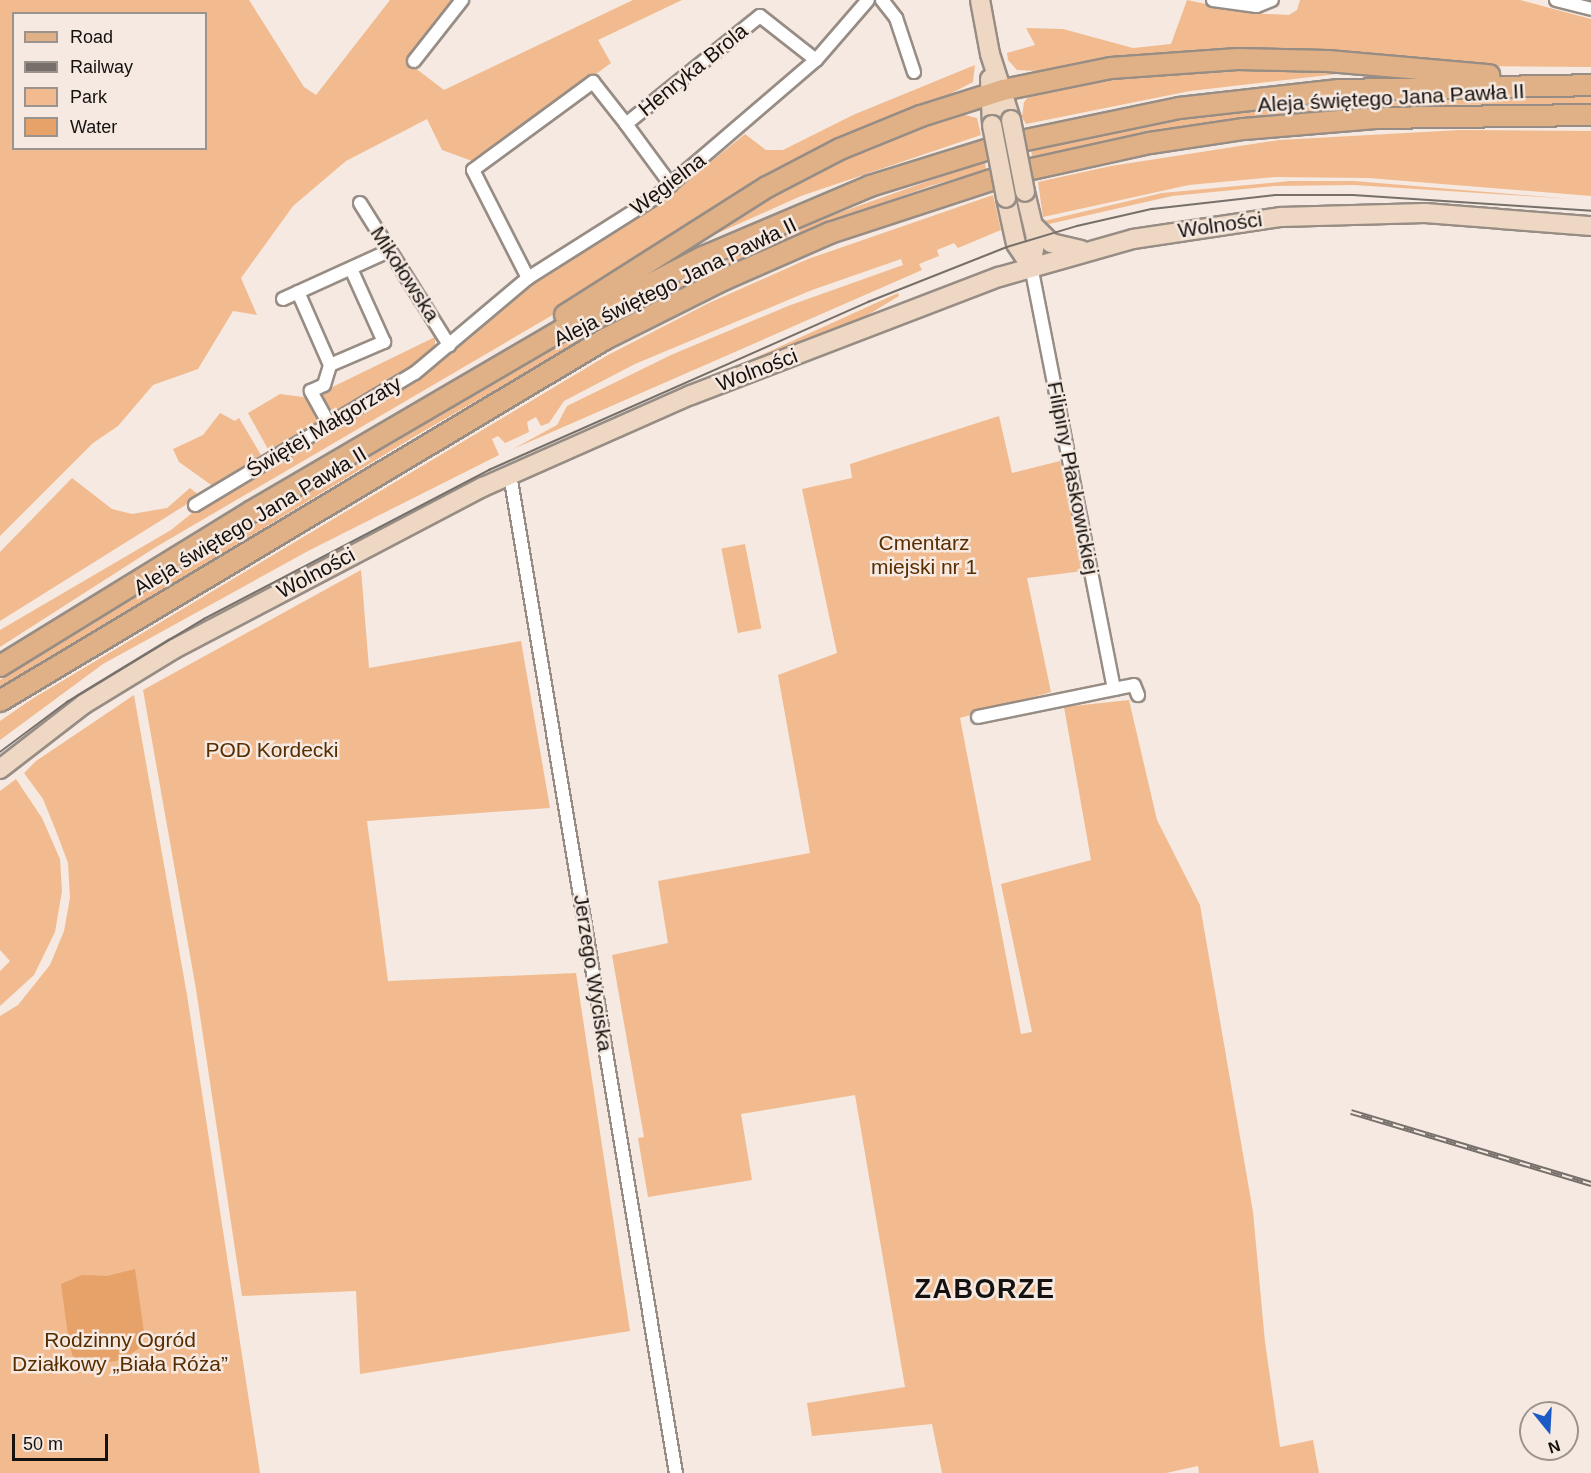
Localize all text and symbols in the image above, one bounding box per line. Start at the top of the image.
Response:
legend [12,12,207,150]
street label: Henryka Brola [633,18,753,122]
text: Road [70,27,113,47]
text: Railway [70,57,133,77]
street label: Aleja świętego Jana Pawła II [1257,78,1525,118]
text: Park [70,87,107,107]
text: Water [70,117,117,137]
street label: Węgielna [625,148,711,220]
street label: Wolności [1176,207,1264,243]
street label: Aleja świętego Jana Pawła II [549,212,801,352]
street label: Mikołowska [365,222,445,326]
street label: Wolności [713,343,801,397]
street label: Świętej Małgorzaty [242,371,406,483]
street label: Filipiny Płaskowickiej [1042,379,1104,577]
street label: Aleja świętego Jana Pawła II [129,441,371,601]
park label: Cmentarz miejski nr 1 [871,530,977,580]
street label: Wolności [273,542,359,604]
park label: POD Kordecki [205,737,339,763]
street label: Jerzego Wyciska [568,893,618,1053]
district label: ZABORZE [915,1274,1055,1306]
park label: Rodzinny Ogród Działkowy „Biała Róża” [12,1327,228,1377]
north arrow [1519,1401,1579,1461]
scale bar [15,1422,111,1460]
text: 50 m [23,1434,63,1454]
text: N [1546,1437,1562,1457]

